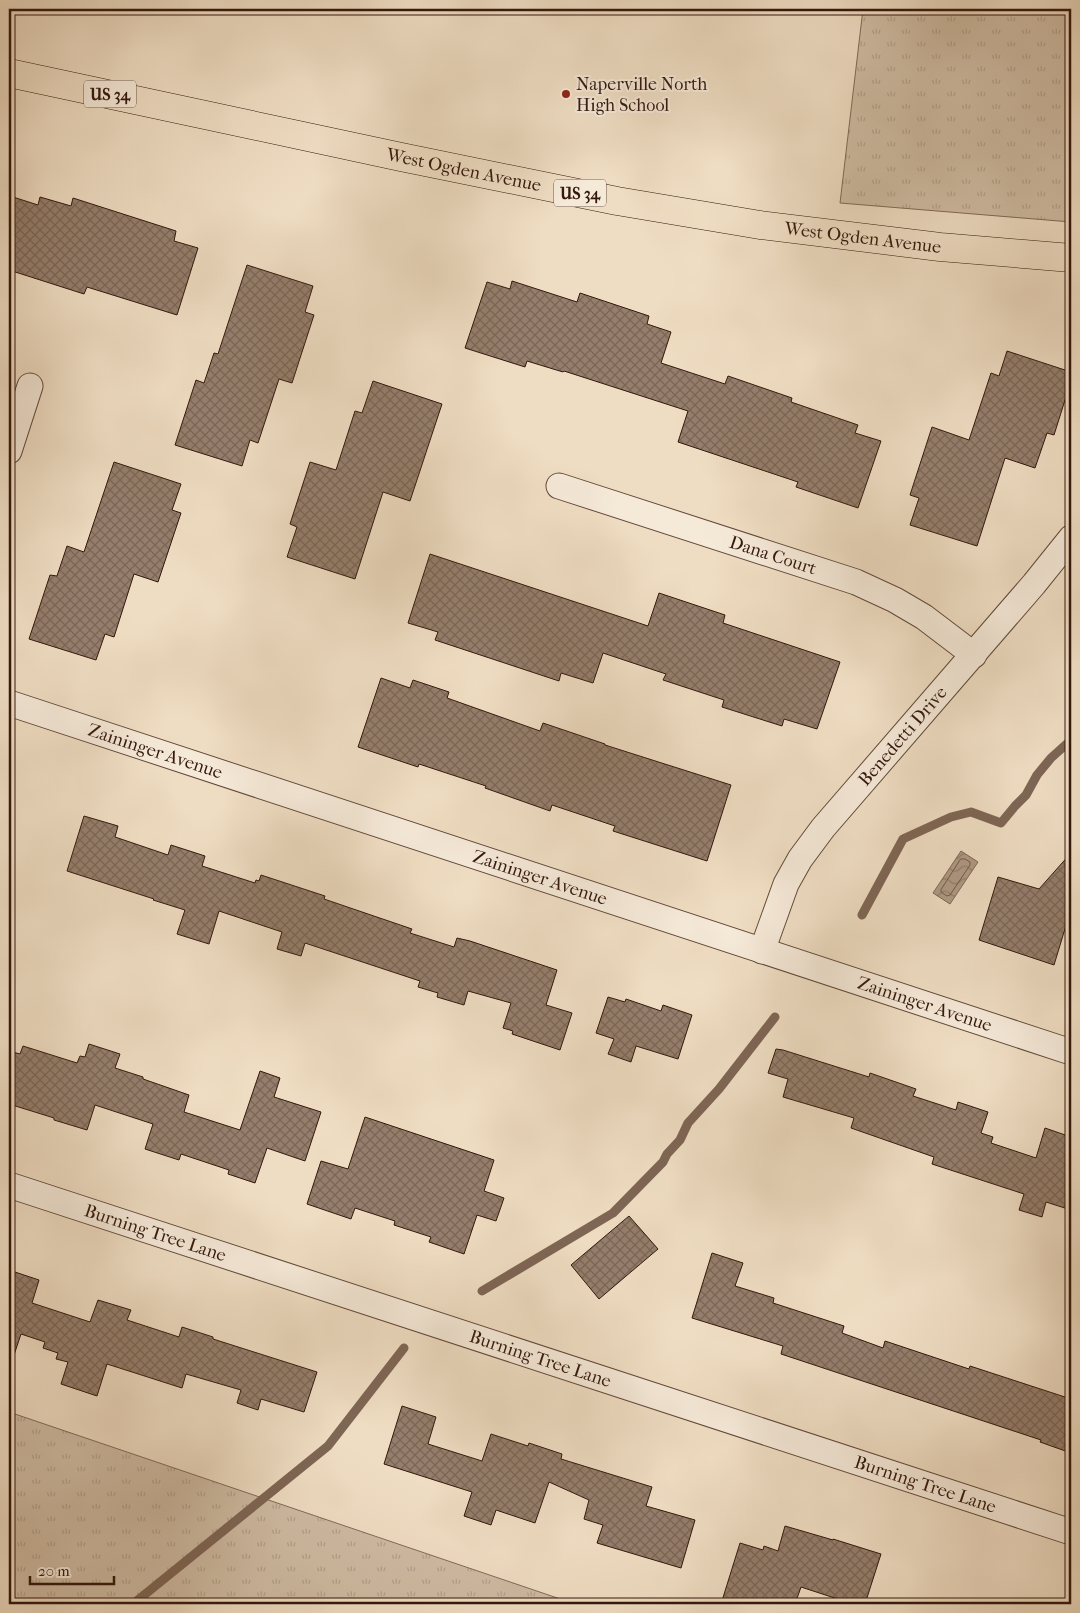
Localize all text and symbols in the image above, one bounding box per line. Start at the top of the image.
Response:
place label: Naperville North High School [576,74,707,116]
road number: US 34 [84,80,136,108]
marker: Naperville North High School [560,88,572,100]
street label: West Ogden Avenue [383,144,543,196]
road number: US 34 [554,180,606,207]
street label: West Ogden Avenue [783,218,942,258]
street label: Dana Court [727,532,820,580]
street label: Benedetti Drive [854,682,952,790]
street label: Zaininger Avenue [85,720,225,783]
street label: Zaininger Avenue [470,846,610,910]
street label: Zaininger Avenue [855,973,995,1036]
street label: Burning Tree Lane [82,1200,229,1266]
street label: Burning Tree Lane [467,1326,614,1392]
street label: Burning Tree Lane [852,1452,999,1518]
scale bar [30,1553,114,1585]
text: 20 m [38,1562,70,1580]

